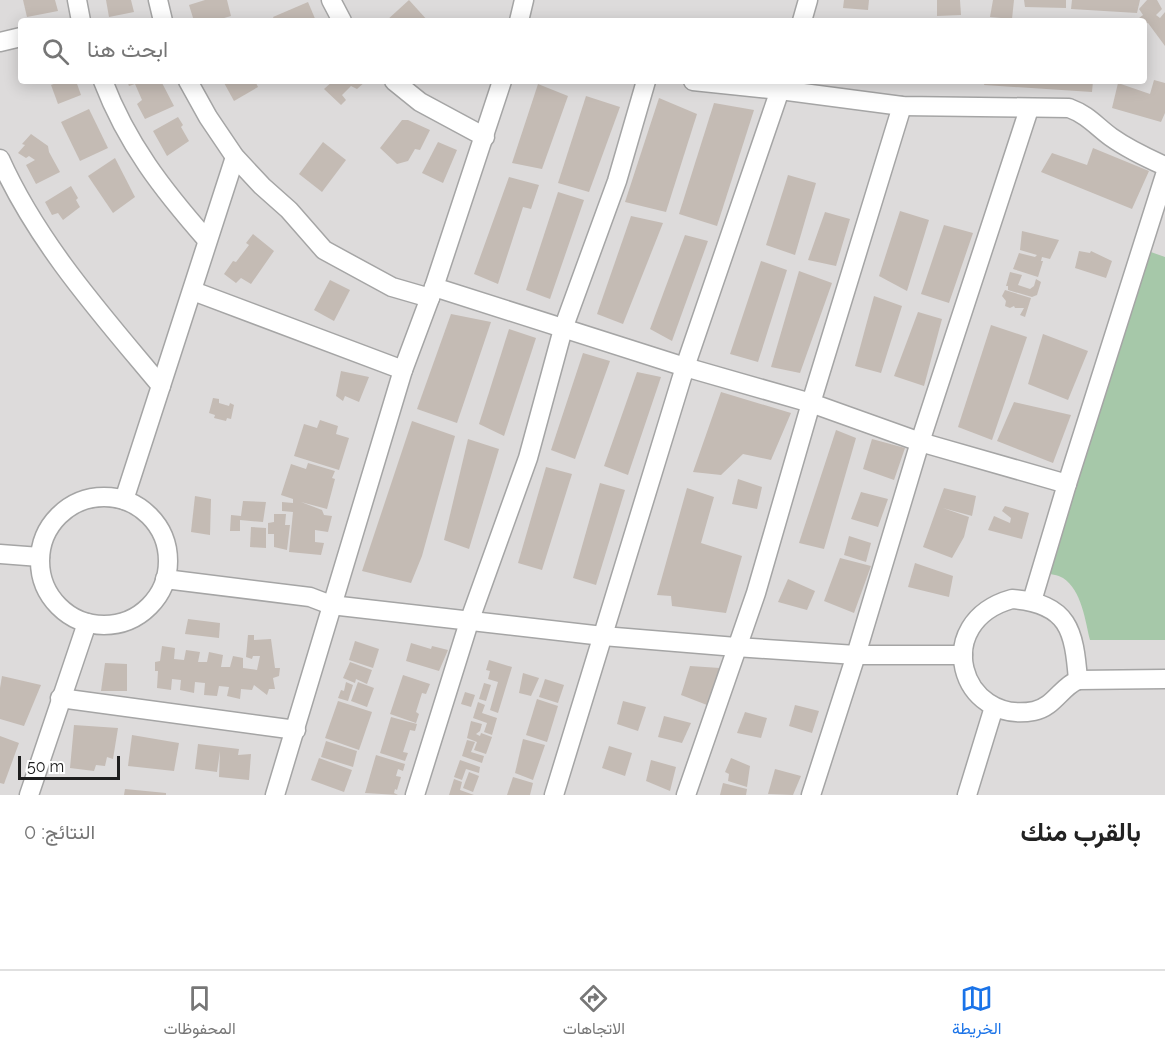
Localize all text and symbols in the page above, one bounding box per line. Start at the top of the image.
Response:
search box [18,18,1147,84]
icon: search [39,35,72,68]
text: ابحث هنا [87,36,168,62]
scale bar [18,753,120,780]
text: 50 m [27,757,64,776]
text: بالقرب منك [1021,817,1141,847]
text: النتائج: 0 [24,820,95,844]
tab: المحفوظات [164,982,236,1043]
tab: الاتجاهات [563,982,625,1043]
tab: الخريطة [952,982,1001,1043]

